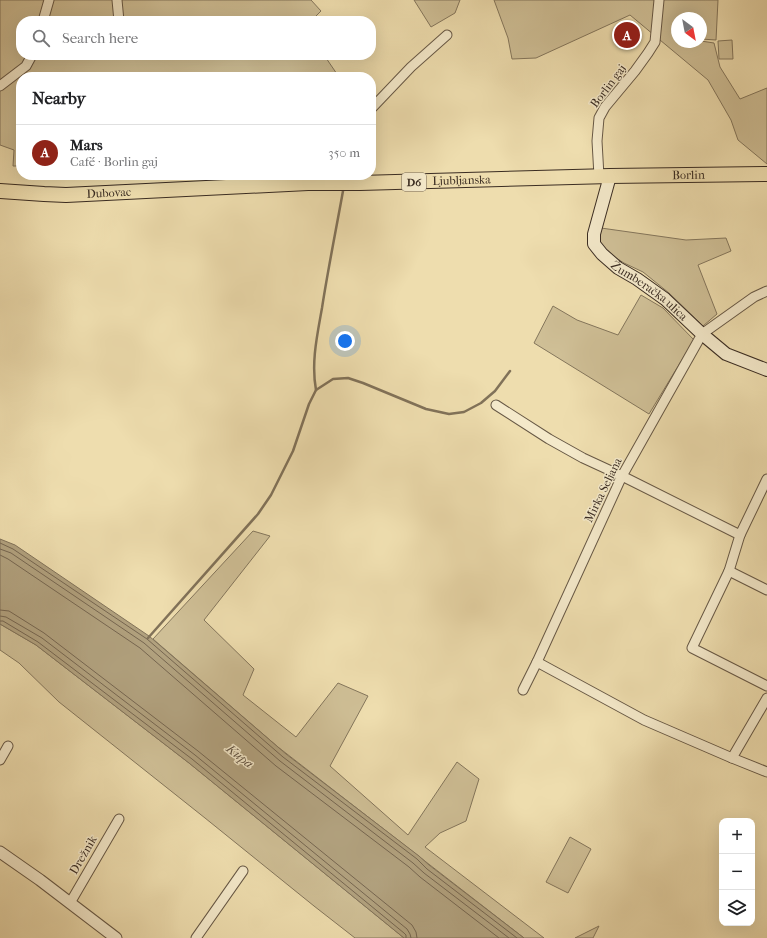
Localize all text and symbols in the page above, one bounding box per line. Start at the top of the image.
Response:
north arrow [671,12,707,48]
search box [16,16,376,60]
pin: A [614,20,640,50]
icon: search [30,27,52,49]
text: Search here [62,29,138,47]
street label: Borlin gaj [587,62,629,110]
text: Nearby [32,88,86,108]
text: Mars [70,136,103,154]
text: A [41,145,49,160]
text: 350 m [328,145,360,160]
text: Café · Borlin gaj [70,154,158,169]
street label: Borlin [672,168,705,182]
street label: Ljubljanska [432,172,491,188]
road number: D6 [402,173,426,191]
street label: Dubovac [86,185,132,201]
street label: Žumberačka ulica [608,257,691,324]
your location [335,331,355,351]
street label: Mirka Seljana [581,455,625,525]
water label: Kupa [223,740,257,771]
map controls [719,818,755,926]
button: + [719,818,755,854]
street label: Drežnik [66,833,100,877]
button: − [719,854,755,890]
button: layers [719,890,755,926]

